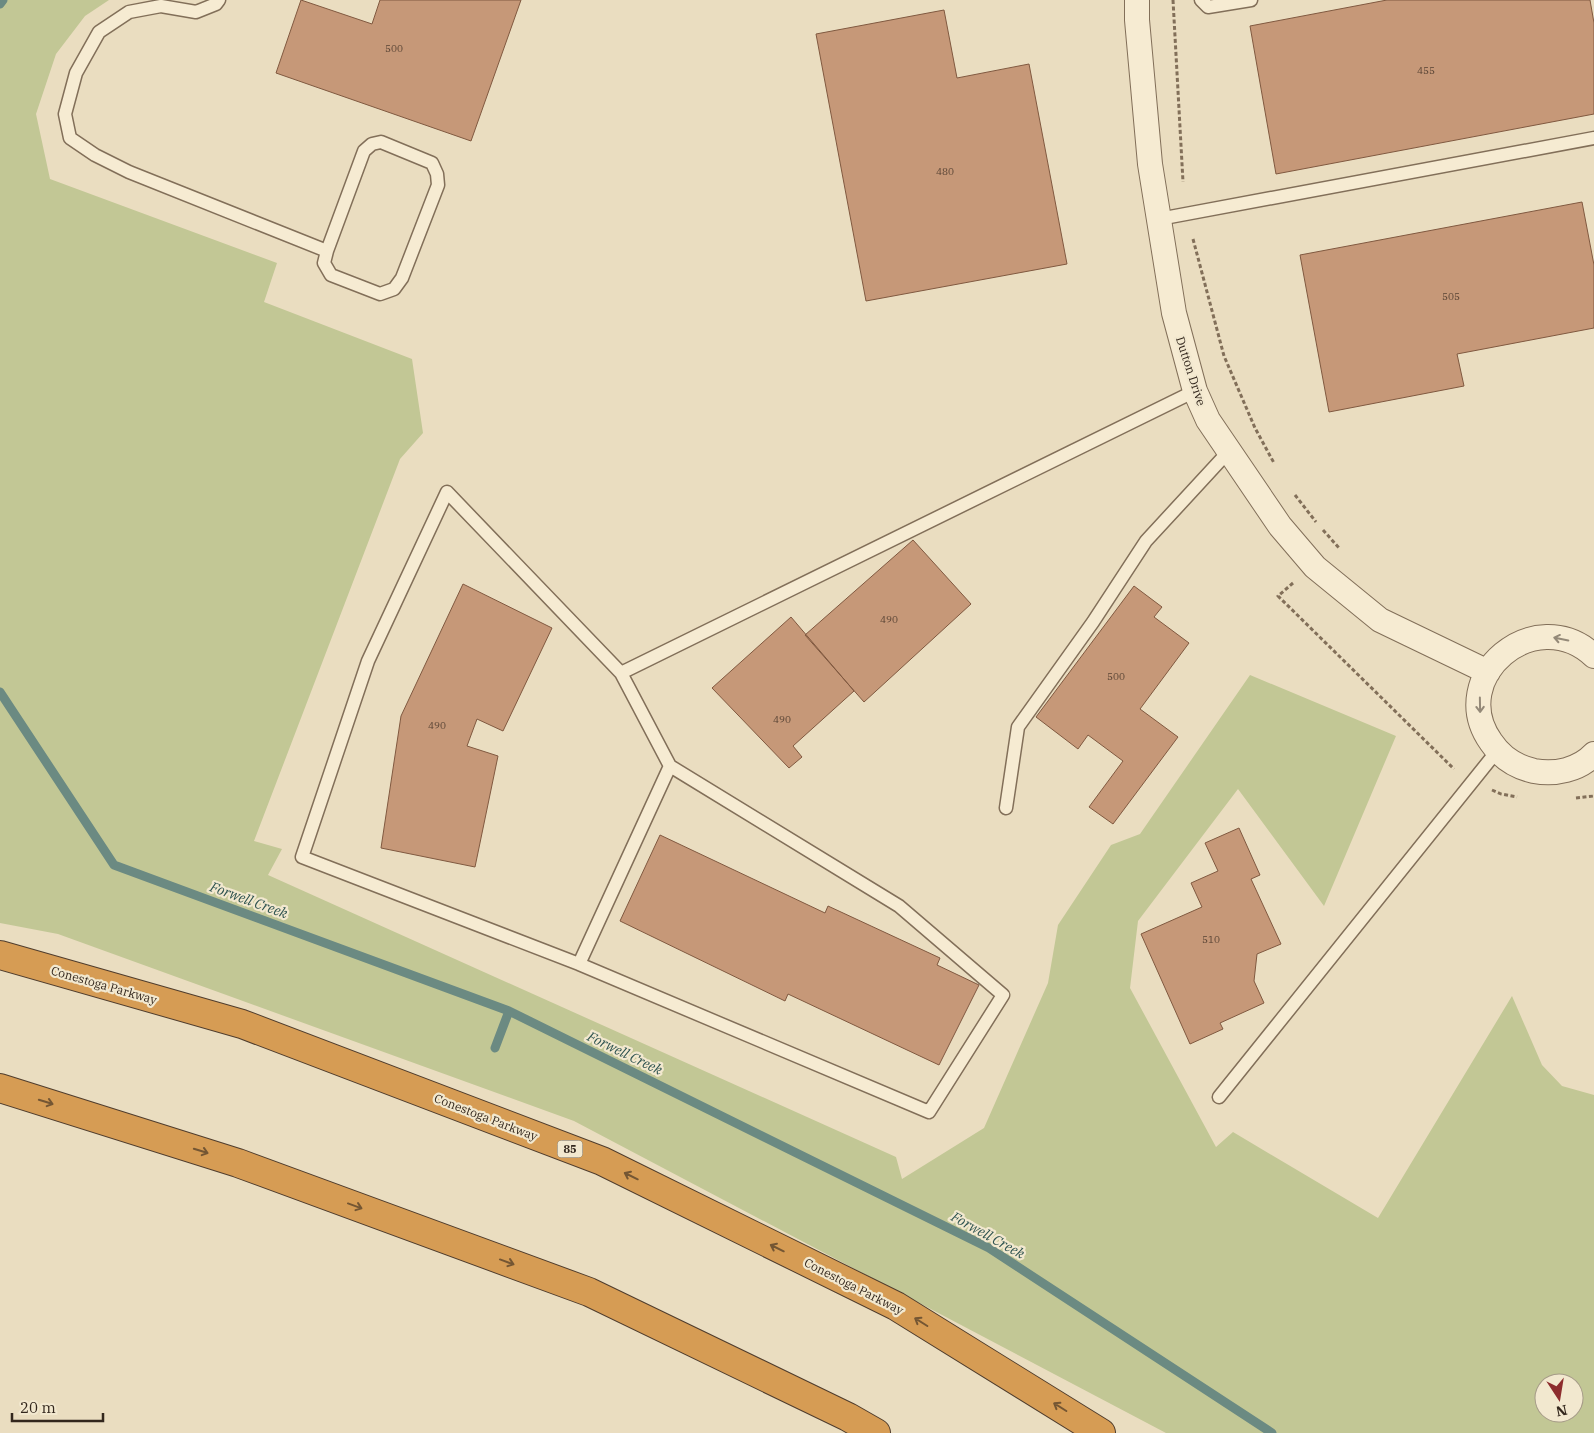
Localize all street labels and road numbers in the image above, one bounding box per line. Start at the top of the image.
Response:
street label: Dutton Drive [1173,335,1209,407]
street label: Conestoga Parkway [49,963,159,1007]
street label: Conestoga Parkway [432,1090,540,1144]
road number: 85 [558,1140,582,1158]
street label: Conestoga Parkway [802,1254,907,1318]

